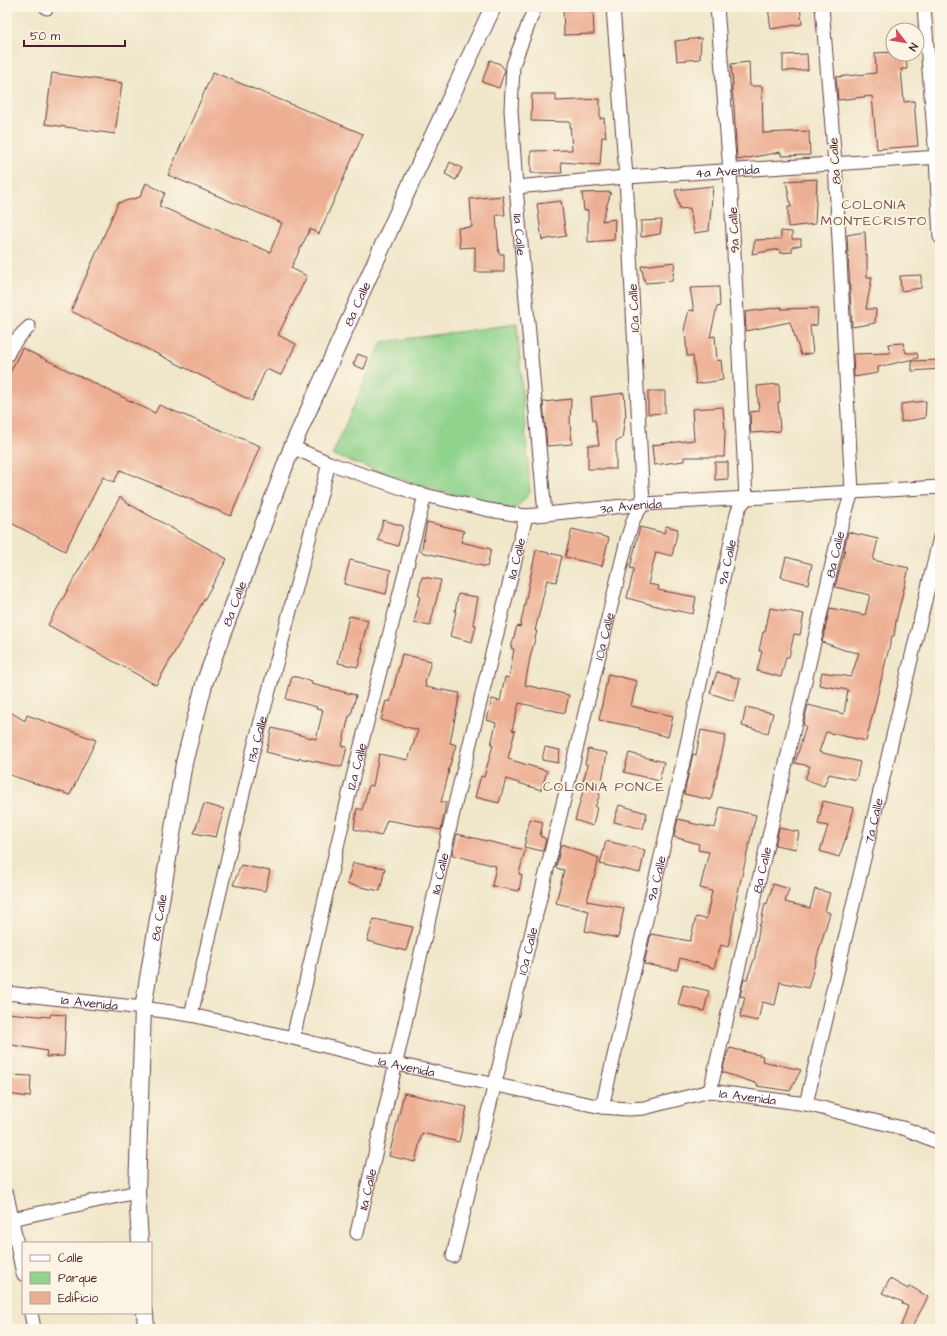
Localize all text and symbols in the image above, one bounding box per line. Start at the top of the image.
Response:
scale bar [24,22,125,48]
north arrow [885,22,925,62]
text: 50 m [30,28,61,45]
text: N [905,40,921,54]
street label: 8a Calle [824,137,846,185]
street label: 4a Avenida [695,160,761,183]
district label: COLONIA MONTECRISTO [821,195,927,231]
street label: 9a Calle [724,206,744,253]
street label: 11a Calle [508,213,530,256]
street label: 8a Calle [340,279,375,329]
street label: 10a Calle [624,283,644,333]
street label: 3a Avenida [599,495,663,518]
street label: 8a Calle [821,529,849,580]
street label: 11a Calle [503,536,530,581]
street label: 9a Calle [714,538,741,587]
street label: 8a Calle [218,578,251,629]
street label: 10a Calle [590,610,619,662]
street label: 13a Calle [243,714,272,764]
street label: 12a Calle [342,741,371,792]
district label: COLONIA PONCE [543,777,665,797]
street label: 7a Calle [860,796,888,846]
street label: 8a Calle [748,845,776,895]
street label: 11a Calle [427,851,454,896]
street label: 9a Calle [643,854,671,903]
street label: 8a Calle [146,893,172,942]
street label: 10a Calle [514,925,543,977]
street label: 1a Avenida [60,991,119,1015]
street label: 1a Avenida [376,1052,437,1082]
street label: 1a Avenida [718,1084,778,1110]
street label: 11a Calle [355,1167,381,1212]
legend [22,1242,152,1314]
text: Calle [58,1250,83,1267]
text: Parque [58,1270,98,1287]
text: Edificio [58,1290,98,1307]

